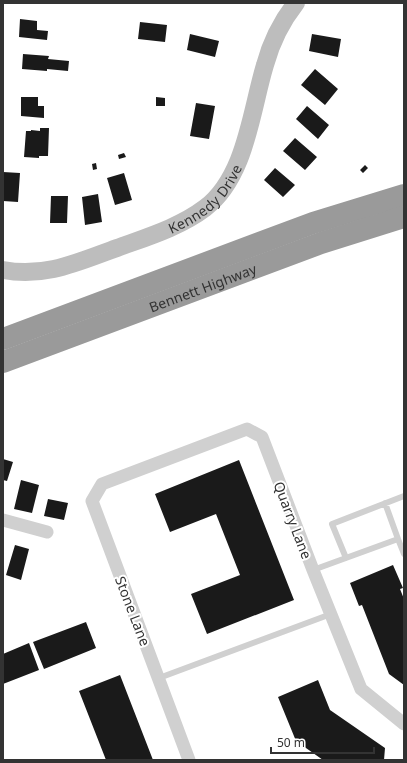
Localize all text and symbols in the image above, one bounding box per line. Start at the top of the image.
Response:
street label: Kennedy Drive [165,161,245,237]
street label: Bennett Highway [146,258,260,316]
street label: Quarry Lane [270,479,317,562]
street label: Stone Lane [111,573,155,649]
scale bar [271,729,374,755]
text: 50 m [277,734,305,751]

